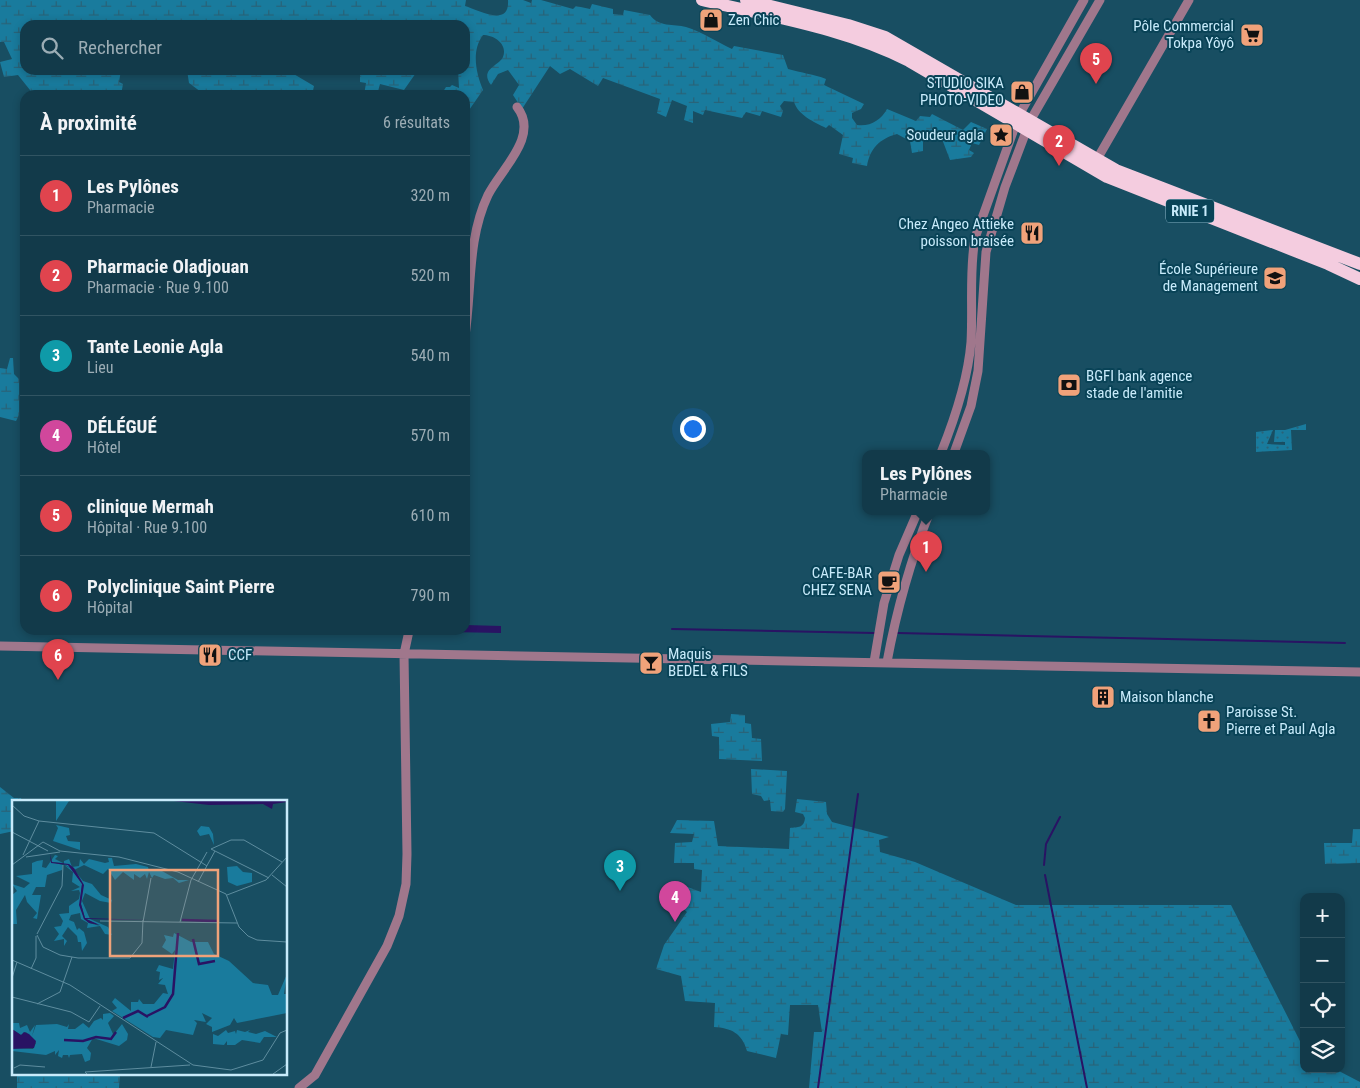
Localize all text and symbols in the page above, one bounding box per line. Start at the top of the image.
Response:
shop icon: Zen Chic [698,7,724,33]
place label: Zen Chic [728,11,780,29]
place label: Pôle Commercial Tokpa Yôyô [1133,17,1234,52]
search box [20,20,470,75]
supermarket icon: Pôle Commercial Tokpa Yôyô [1239,22,1265,48]
icon: search [38,34,66,62]
text: Rechercher [78,36,162,59]
pin: 5 [1080,43,1112,84]
place label: STUDIO SIKA PHOTO-VIDEO [920,74,1004,109]
shop icon: STUDIO SIKA PHOTO-VIDEO [1009,79,1035,105]
text: À proximité [40,111,137,135]
text: 6 résultats [383,113,450,132]
place icon: Soudeur agla [988,122,1014,148]
pin: 2 [1043,125,1075,166]
place label: Soudeur agla [906,126,984,144]
text: Les Pylônes [87,175,179,198]
text: 1 [52,186,60,205]
text: 320 m [411,186,450,205]
text: Pharmacie [87,198,154,217]
road number: RNIE 1 [1166,200,1214,222]
place label: Chez Angeo Attieke poisson braisée [898,215,1014,250]
restaurant icon: Chez Angeo Attieke poisson braisée [1019,220,1045,246]
text: Pharmacie Oladjouan [87,255,249,278]
place label: École Supérieure de Management [1159,260,1258,295]
school or university icon: École Supérieure de Management [1262,265,1288,291]
text: 2 [52,266,60,285]
text: 520 m [411,266,450,285]
text: Pharmacie · Rue 9.100 [87,278,229,297]
text: Tante Leonie Agla [87,335,223,358]
text: 3 [52,346,60,365]
text: 540 m [411,346,450,365]
text: Lieu [87,358,114,377]
place label: BGFI bank agence stade de l'amitie [1086,367,1192,402]
bank icon: BGFI bank agence stade de l'amitie [1056,372,1082,398]
text: DÉLÉGUÉ [87,415,157,438]
your location [680,416,706,442]
text: 4 [52,426,60,445]
text: 570 m [411,426,450,445]
text: Hôtel [87,438,121,457]
popup [862,450,990,515]
text: Les Pylônes [880,462,972,485]
text: Pharmacie [880,485,947,504]
text: clinique Mermah [87,495,214,518]
text: 5 [52,506,60,525]
text: 610 m [411,506,450,525]
text: Hôpital · Rue 9.100 [87,518,207,537]
pin: 1 [910,531,942,572]
place label: CAFE-BAR CHEZ SENA [802,564,872,599]
cafe icon: CAFE-BAR CHEZ SENA [876,569,902,595]
text: Polyclinique Saint Pierre [87,575,275,598]
text: 6 [52,586,60,605]
text: 790 m [411,586,450,605]
text: Hôpital [87,598,133,617]
pin: 6 [42,639,74,680]
restaurant icon: CCF [197,642,223,668]
place label: Maquis BEDEL & FILS [668,645,748,680]
place label: CCF [228,646,252,664]
bar icon: Maquis BEDEL & FILS [638,650,664,676]
building icon: Maison blanche [1090,684,1116,710]
place label: Maison blanche [1120,688,1214,706]
place label: Paroisse St. Pierre et Paul Agla [1226,703,1335,738]
church icon: Paroisse St. Pierre et Paul Agla [1196,708,1222,734]
inset map [12,800,288,1076]
pin: 3 [604,850,636,891]
pin: 4 [659,881,691,922]
map controls [1300,893,1345,1073]
button: + [1300,893,1345,938]
button: − [1300,938,1345,983]
button: locate [1300,983,1345,1028]
button: layers [1300,1028,1345,1073]

